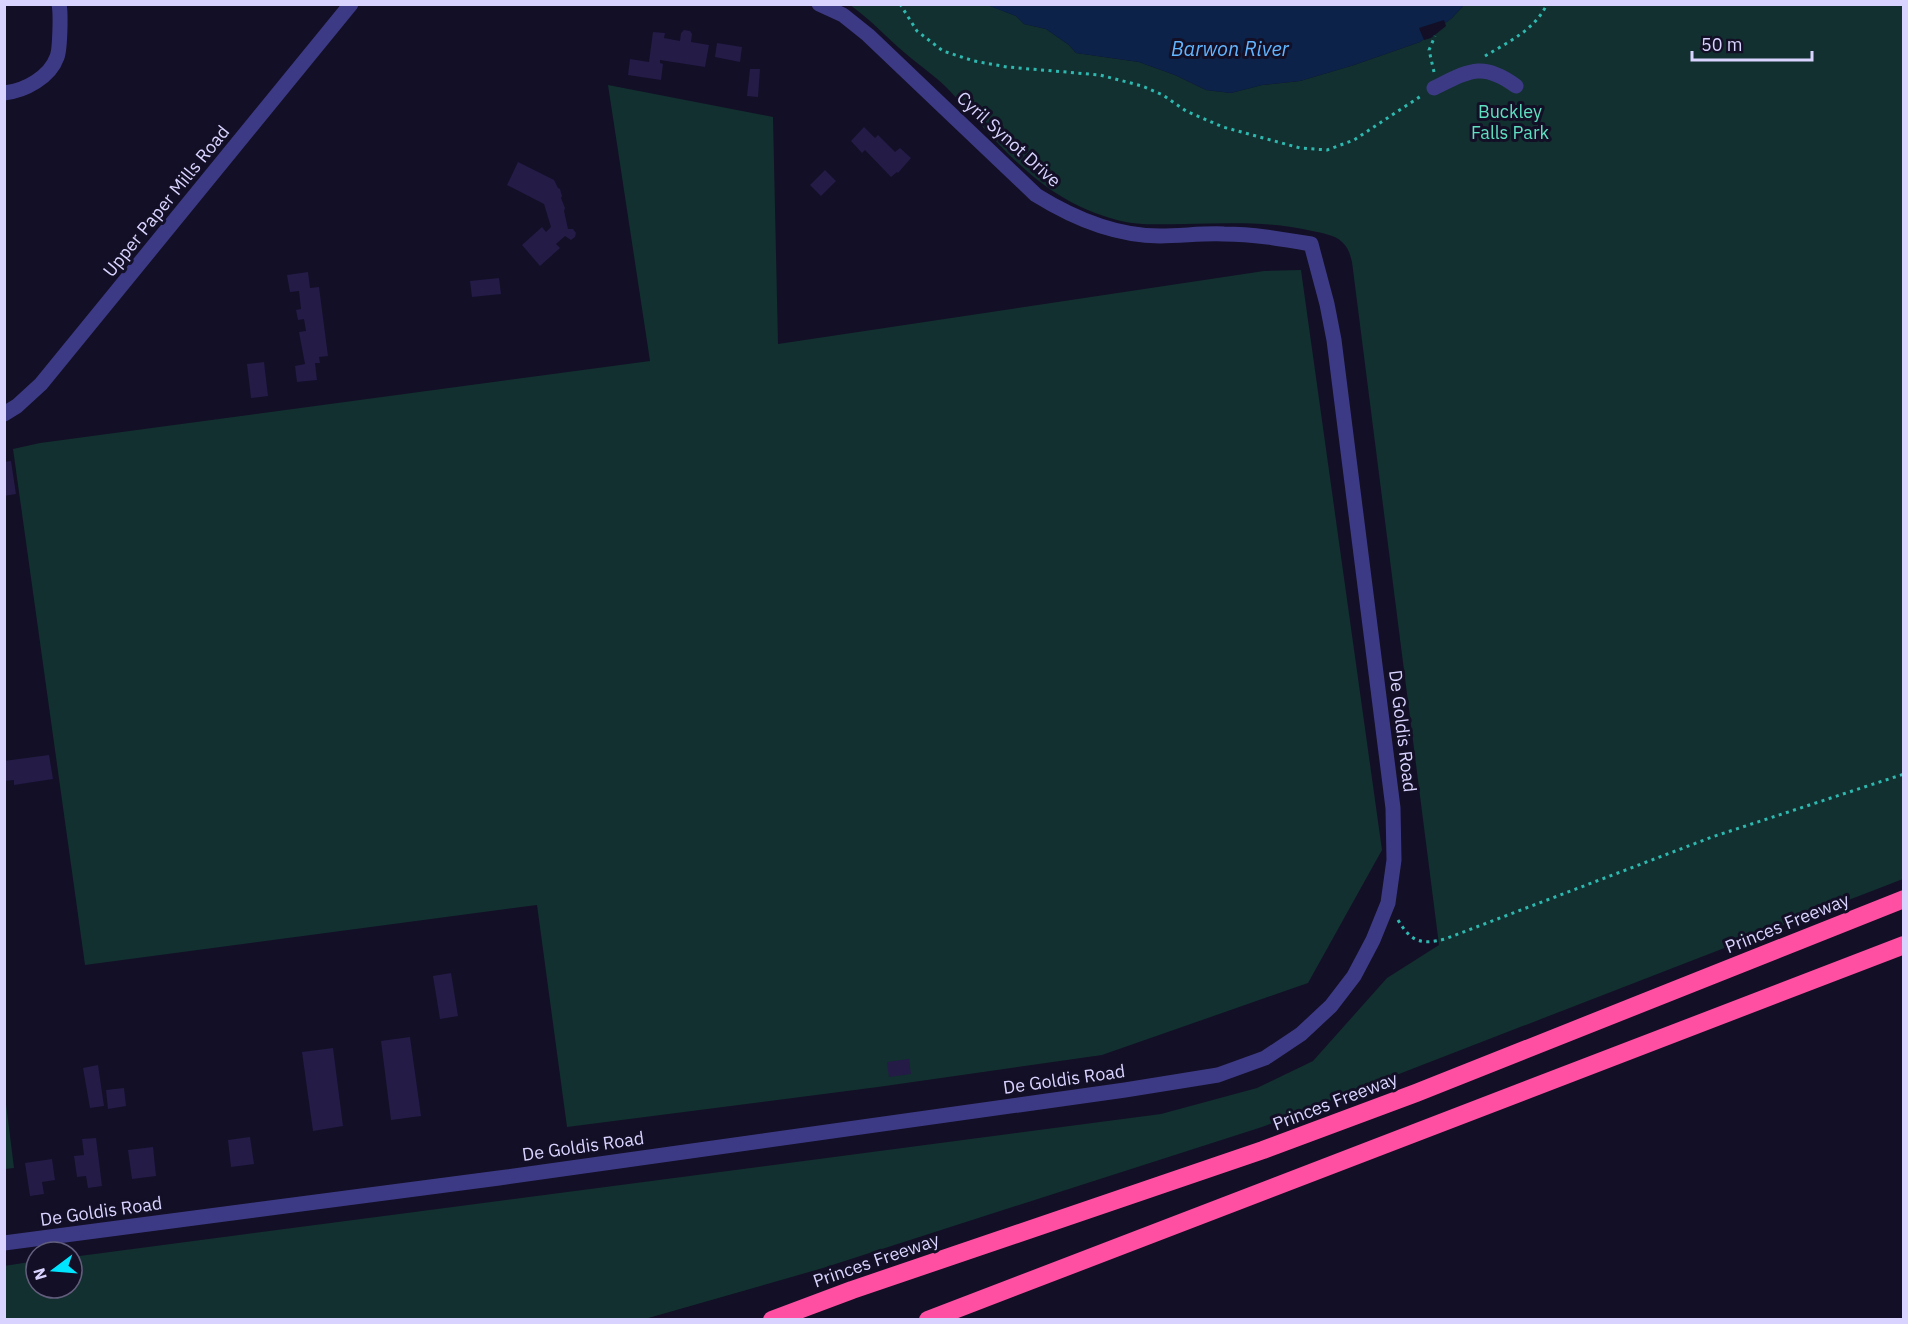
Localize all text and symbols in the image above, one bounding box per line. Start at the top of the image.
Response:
scale bar [1692,24,1812,62]
text: 50 m [1701,33,1743,56]
water label: Barwon River [1171,35,1290,62]
street label: Cyril Synot Drive [952,86,1066,192]
park label: Buckley Falls Park [1471,100,1550,144]
street label: Upper Paper Mills Road [98,120,234,282]
street label: De Goldis Road [1384,669,1422,793]
street label: Princes Freeway [1722,888,1852,958]
street label: De Goldis Road [1001,1059,1127,1099]
street label: Princes Freeway [1269,1067,1401,1135]
street label: De Goldis Road [520,1126,646,1166]
street label: De Goldis Road [38,1191,164,1231]
street label: Princes Freeway [810,1228,942,1292]
north arrow [24,1240,84,1300]
text: N [28,1266,51,1282]

